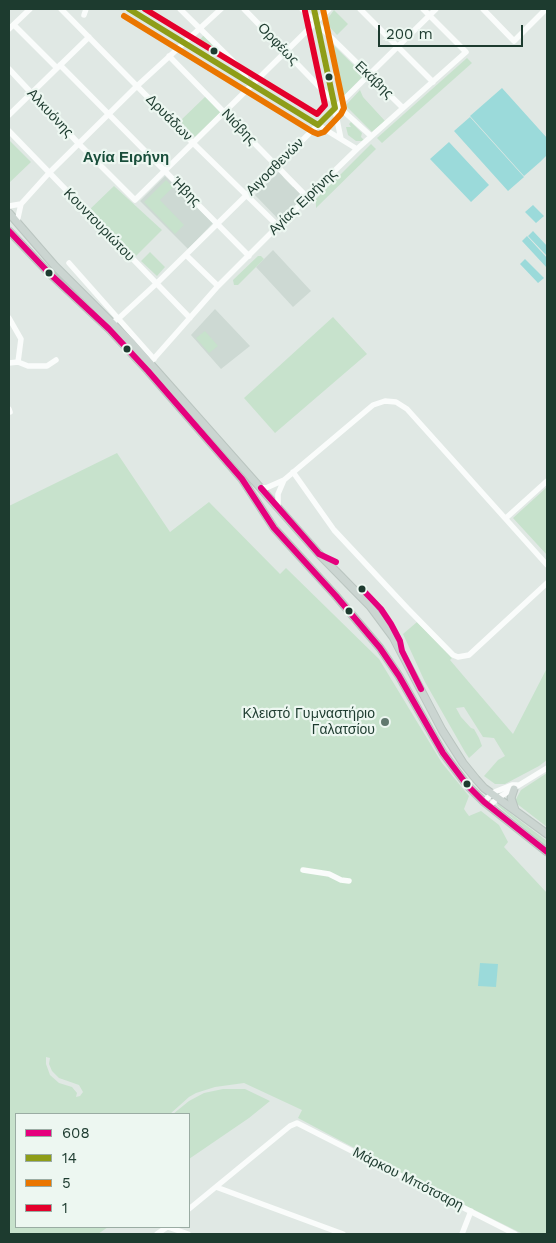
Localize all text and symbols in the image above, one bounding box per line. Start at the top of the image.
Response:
scale bar [381,15,526,47]
street label: Ορφέως [254,20,302,68]
text: 200 m [386,25,433,43]
unlabelled marker [209,46,219,56]
street label: Εκάβης [351,58,397,102]
unlabelled marker [324,72,334,82]
street label: Αλκυόνης [23,85,77,141]
street label: Δρυάδων [142,91,196,145]
street label: Νιόβης [218,105,260,149]
street label: Αιγοσθενών [243,135,307,199]
district label: Αγία Ειρήνη [83,149,169,167]
street label: Αγίας Ειρήνης [265,165,341,239]
street label: Ήβης [168,174,204,210]
street label: Κουντουριώτου [60,185,138,265]
unlabelled marker [44,268,54,278]
unlabelled marker [122,344,132,354]
unlabelled marker [357,584,367,594]
unlabelled marker [344,606,354,616]
place label: Κλειστό Γυμναστήριο Γαλατσίου [243,706,375,739]
marker: Κλειστό Γυμναστήριο Γαλατσίου [379,716,391,728]
unlabelled marker [462,779,472,789]
legend [15,1113,190,1228]
text: 608 [62,1124,90,1142]
street label: Μάρκου Μπότσαρη [350,1144,466,1214]
text: 14 [62,1149,77,1167]
text: 5 [62,1174,71,1192]
text: 1 [62,1199,68,1217]

